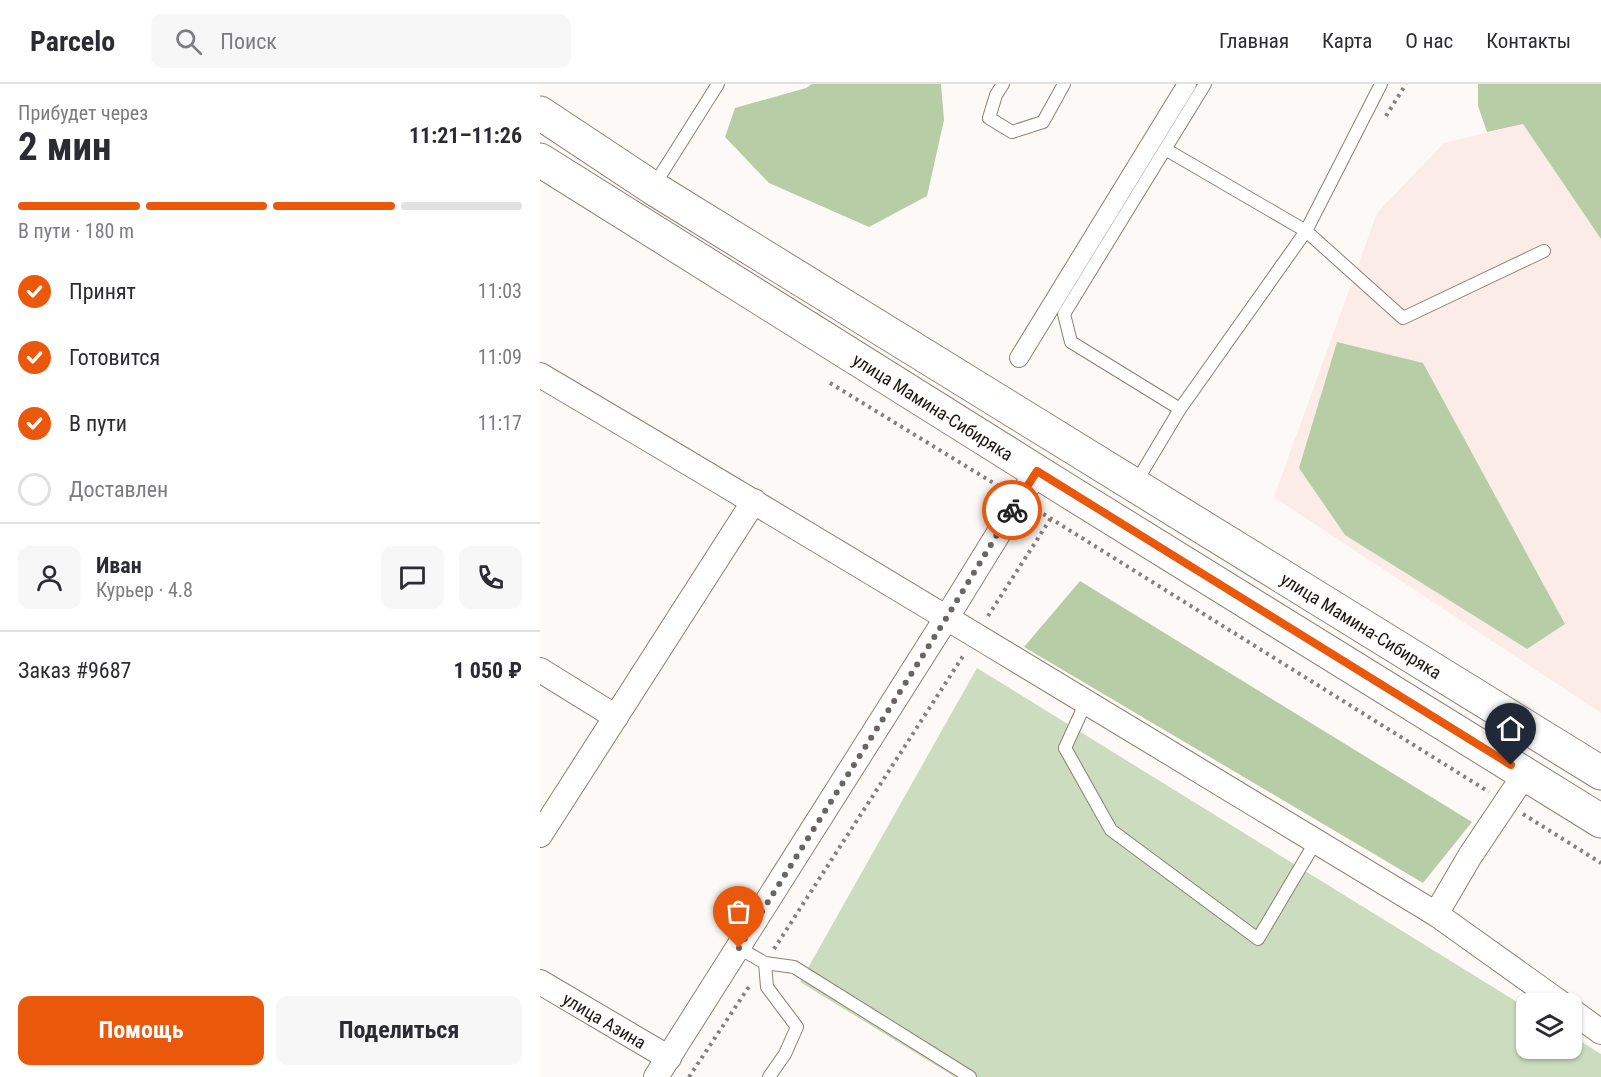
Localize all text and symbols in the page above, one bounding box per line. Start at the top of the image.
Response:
search box [151,14,571,68]
text: Parcelo [30,25,115,58]
icon: search [172,25,205,58]
text: Поиск [220,29,277,54]
text: Главная [1219,29,1289,53]
text: Карта [1322,29,1372,53]
text: О нас [1405,29,1453,53]
text: Контакты [1486,29,1571,53]
text: Прибудет через [18,101,148,125]
text: 11:21–11:26 [409,123,522,148]
text: 2 мин [18,124,112,170]
text: В пути · 180 m [18,219,134,243]
icon: check [18,275,51,308]
text: Принят [69,279,136,304]
text: 11:03 [478,279,522,303]
icon: check [18,341,51,374]
text: Готовится [69,345,160,370]
text: 11:09 [478,345,522,369]
street label: улица Мамина-Сибиряка [849,348,1017,464]
icon: check [18,407,51,440]
text: В пути [69,411,127,436]
text: 11:17 [478,411,522,435]
text: Доставлен [69,477,168,502]
courier [982,480,1042,540]
icon: bike [996,494,1029,527]
button: person [18,546,81,609]
button: chat [381,546,444,609]
button: phone [459,546,522,609]
text: Иван [96,553,142,578]
street label: улица Мамина-Сибиряка [1277,568,1446,683]
text: Курьер · 4.8 [96,578,193,602]
text: Заказ #9687 [18,658,131,683]
text: 1 050 ₽ [454,658,522,683]
pin [1485,703,1536,765]
icon: home [1494,712,1527,745]
pin [713,886,764,948]
icon: bag [722,895,755,928]
street label: улица Азина [559,987,650,1053]
map controls [1516,993,1582,1059]
button: layers [1516,993,1582,1059]
button: Помощь [18,996,264,1065]
button: Поделиться [276,996,522,1065]

